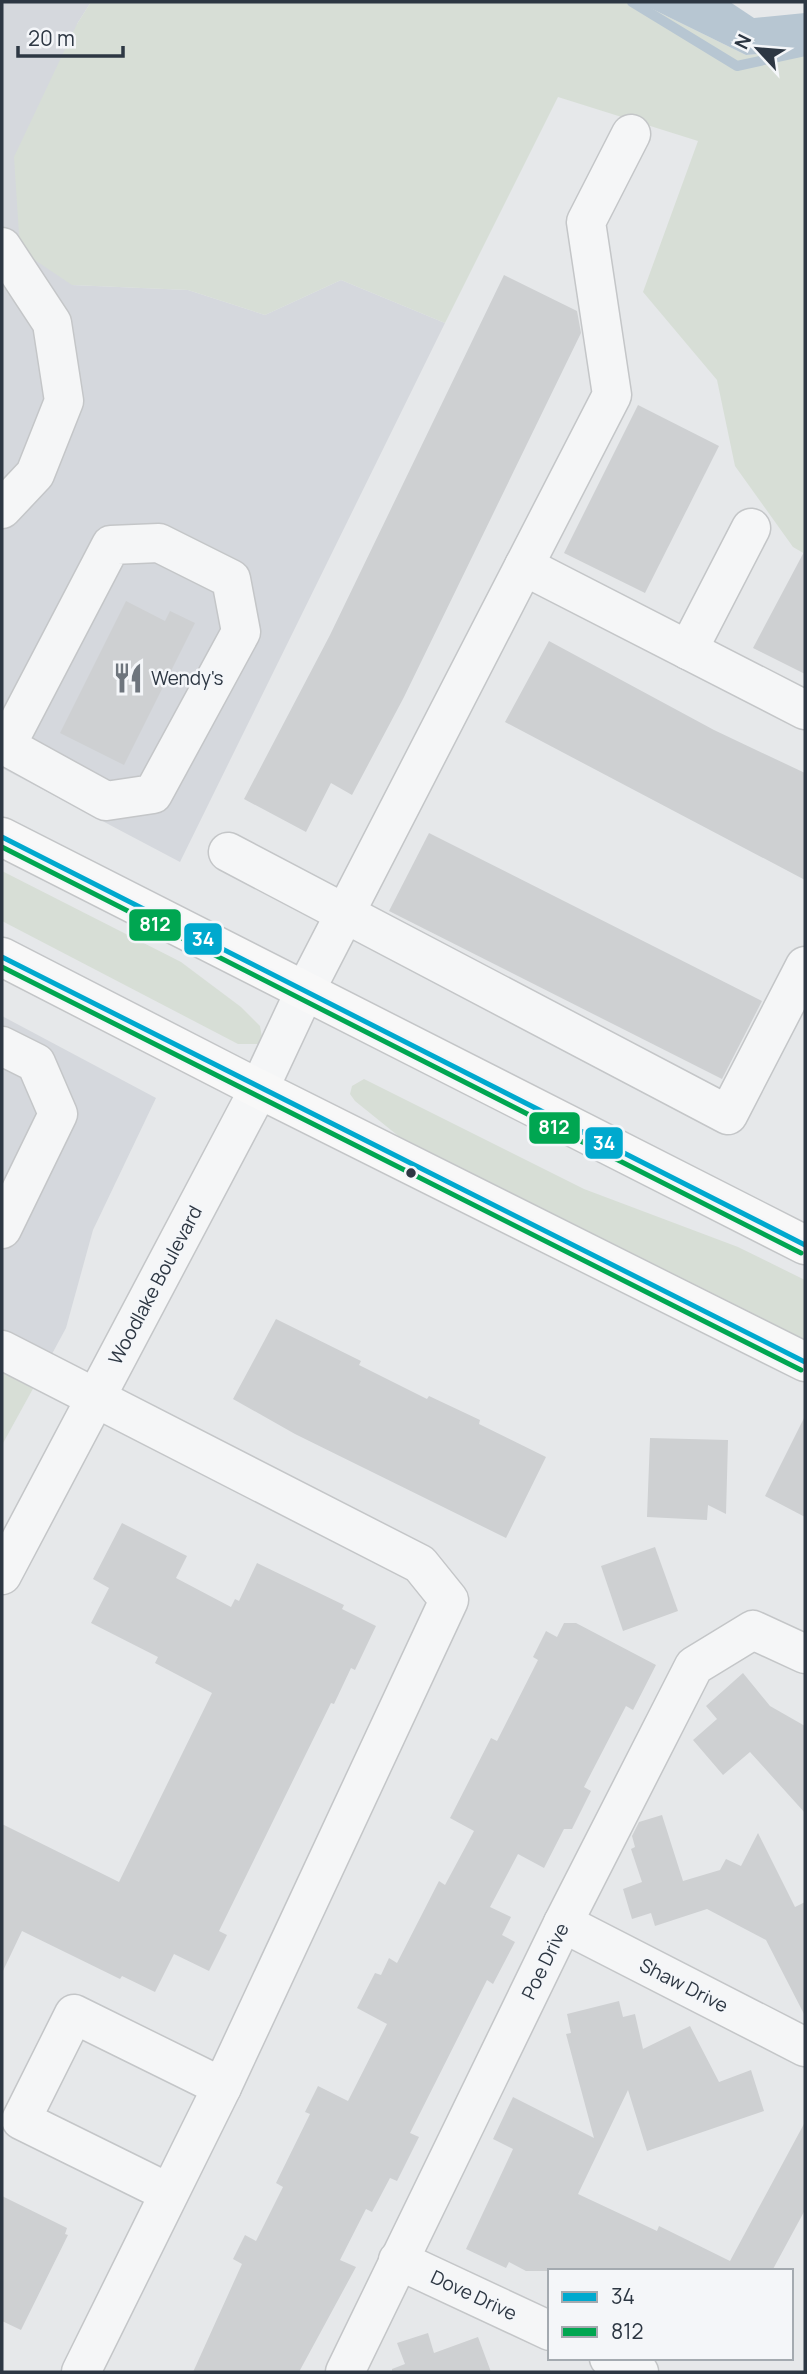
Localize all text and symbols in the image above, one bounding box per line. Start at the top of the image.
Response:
scale bar [18,14,122,58]
north arrow [723,14,793,84]
text: 20 m [28,24,75,52]
text: N [728,30,757,53]
restaurant icon: Wendy's [111,661,145,695]
place label: Wendy's [151,665,223,691]
line badge: 812 [128,908,182,942]
text: 812 [139,911,171,937]
line badge: 34 [183,922,223,956]
text: 34 [192,926,214,952]
line badge: 812 [528,1111,581,1145]
text: 812 [538,1114,570,1140]
line badge: 34 [584,1126,624,1160]
text: 34 [593,1130,615,1156]
unlabelled marker [404,1166,418,1180]
street label: Woodlake Boulevard [102,1201,208,1369]
street label: Poe Drive [515,1918,575,2004]
street label: Shaw Drive [635,1952,733,2018]
street label: Dove Drive [427,2264,521,2326]
legend [548,2269,793,2360]
text: 34 [611,2282,635,2310]
text: 812 [611,2317,643,2345]

